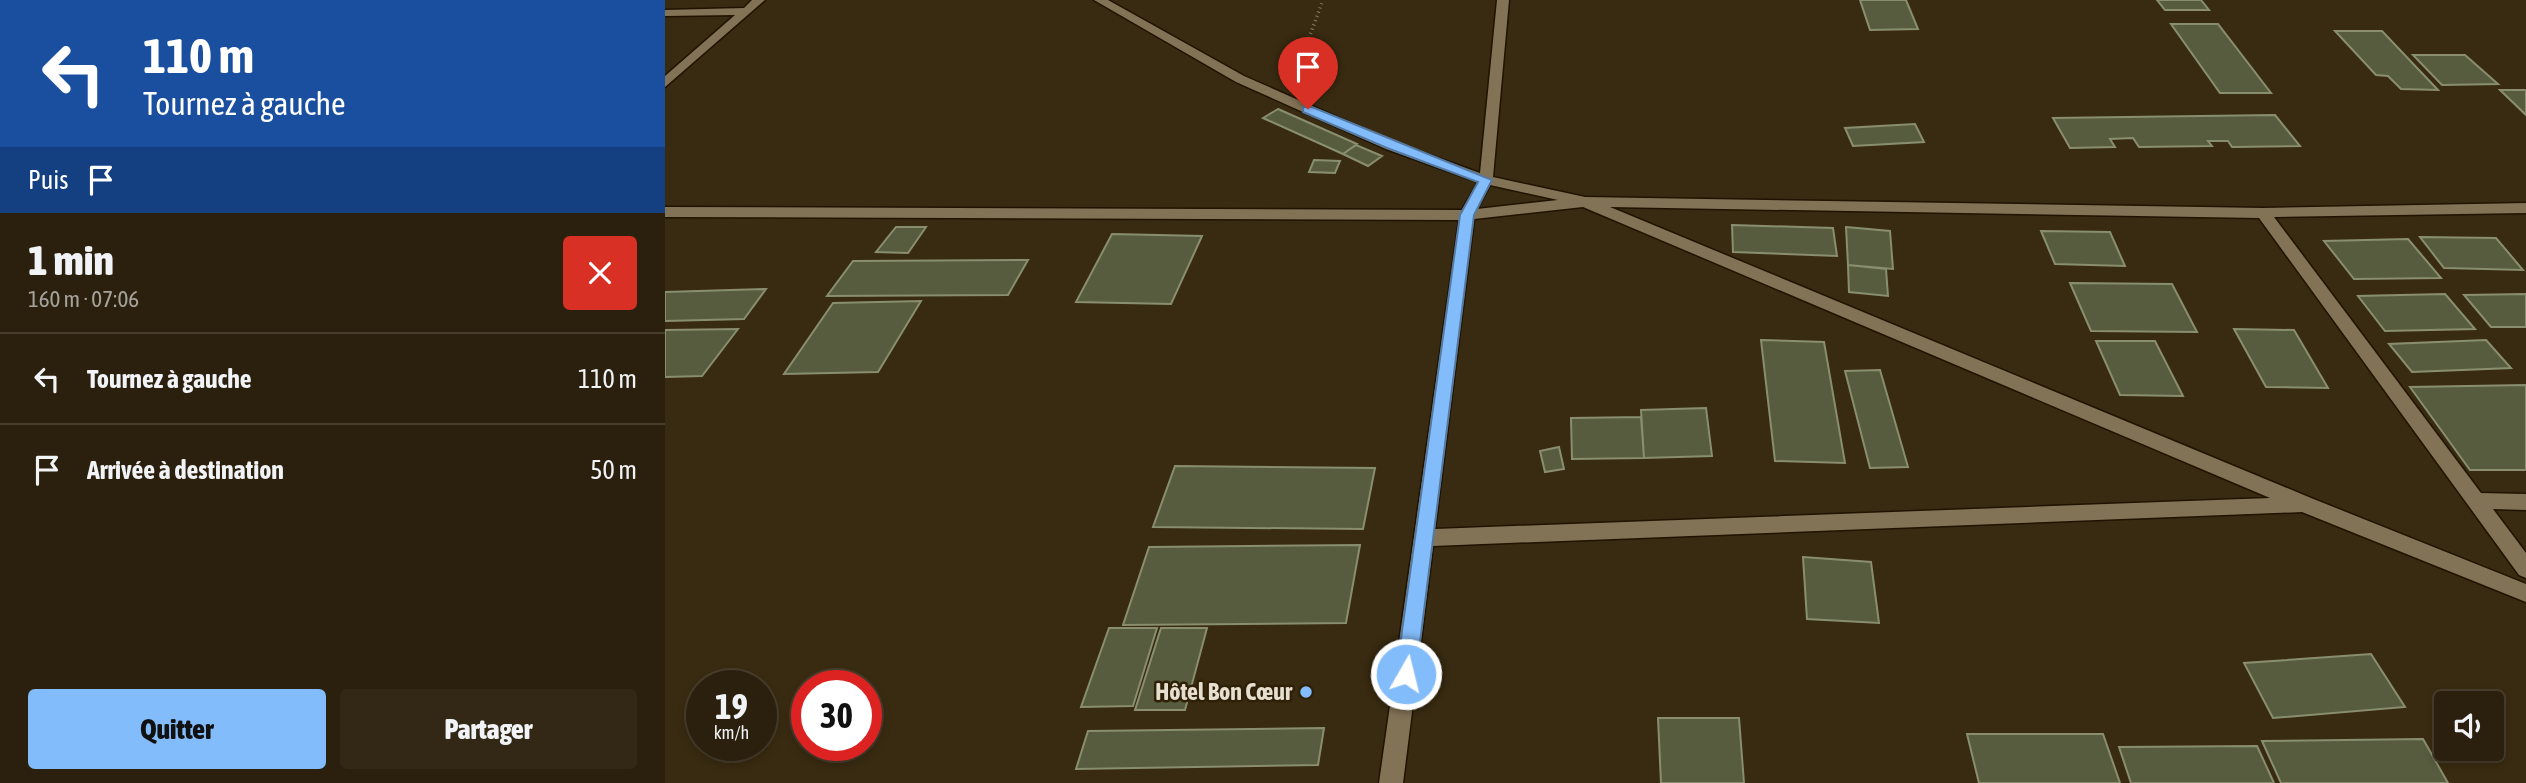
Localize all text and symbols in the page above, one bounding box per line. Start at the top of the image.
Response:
text: 110 m [143,27,254,83]
icon: left [28,28,119,119]
pin [1278,37,1338,109]
icon: arrive [1289,48,1327,86]
text: Tournez à gauche [143,85,346,122]
icon: arrive [82,161,120,199]
text: Puis [28,165,68,195]
text: 1 min [28,236,114,284]
button: close [563,236,637,310]
text: 160 m · 07:06 [28,286,139,312]
icon: left [28,360,66,398]
text: Tournez à gauche [87,364,252,394]
text: 110 m [578,364,637,394]
icon: arrive [28,451,66,489]
text: Arrivée à destination [87,455,284,485]
text: 50 m [590,455,637,485]
position arrow [1369,637,1443,711]
speed limit sign: 30 [791,670,882,761]
place label: Hôtel Bon Cœur [1155,678,1293,705]
marker: Hôtel Bon Cœur [1298,684,1314,700]
text: 19 [715,686,748,726]
button: Quitter [28,689,326,769]
button: Partager [340,689,637,769]
map controls [2434,691,2504,761]
button: sound [2434,691,2504,761]
text: km/h [714,722,749,743]

